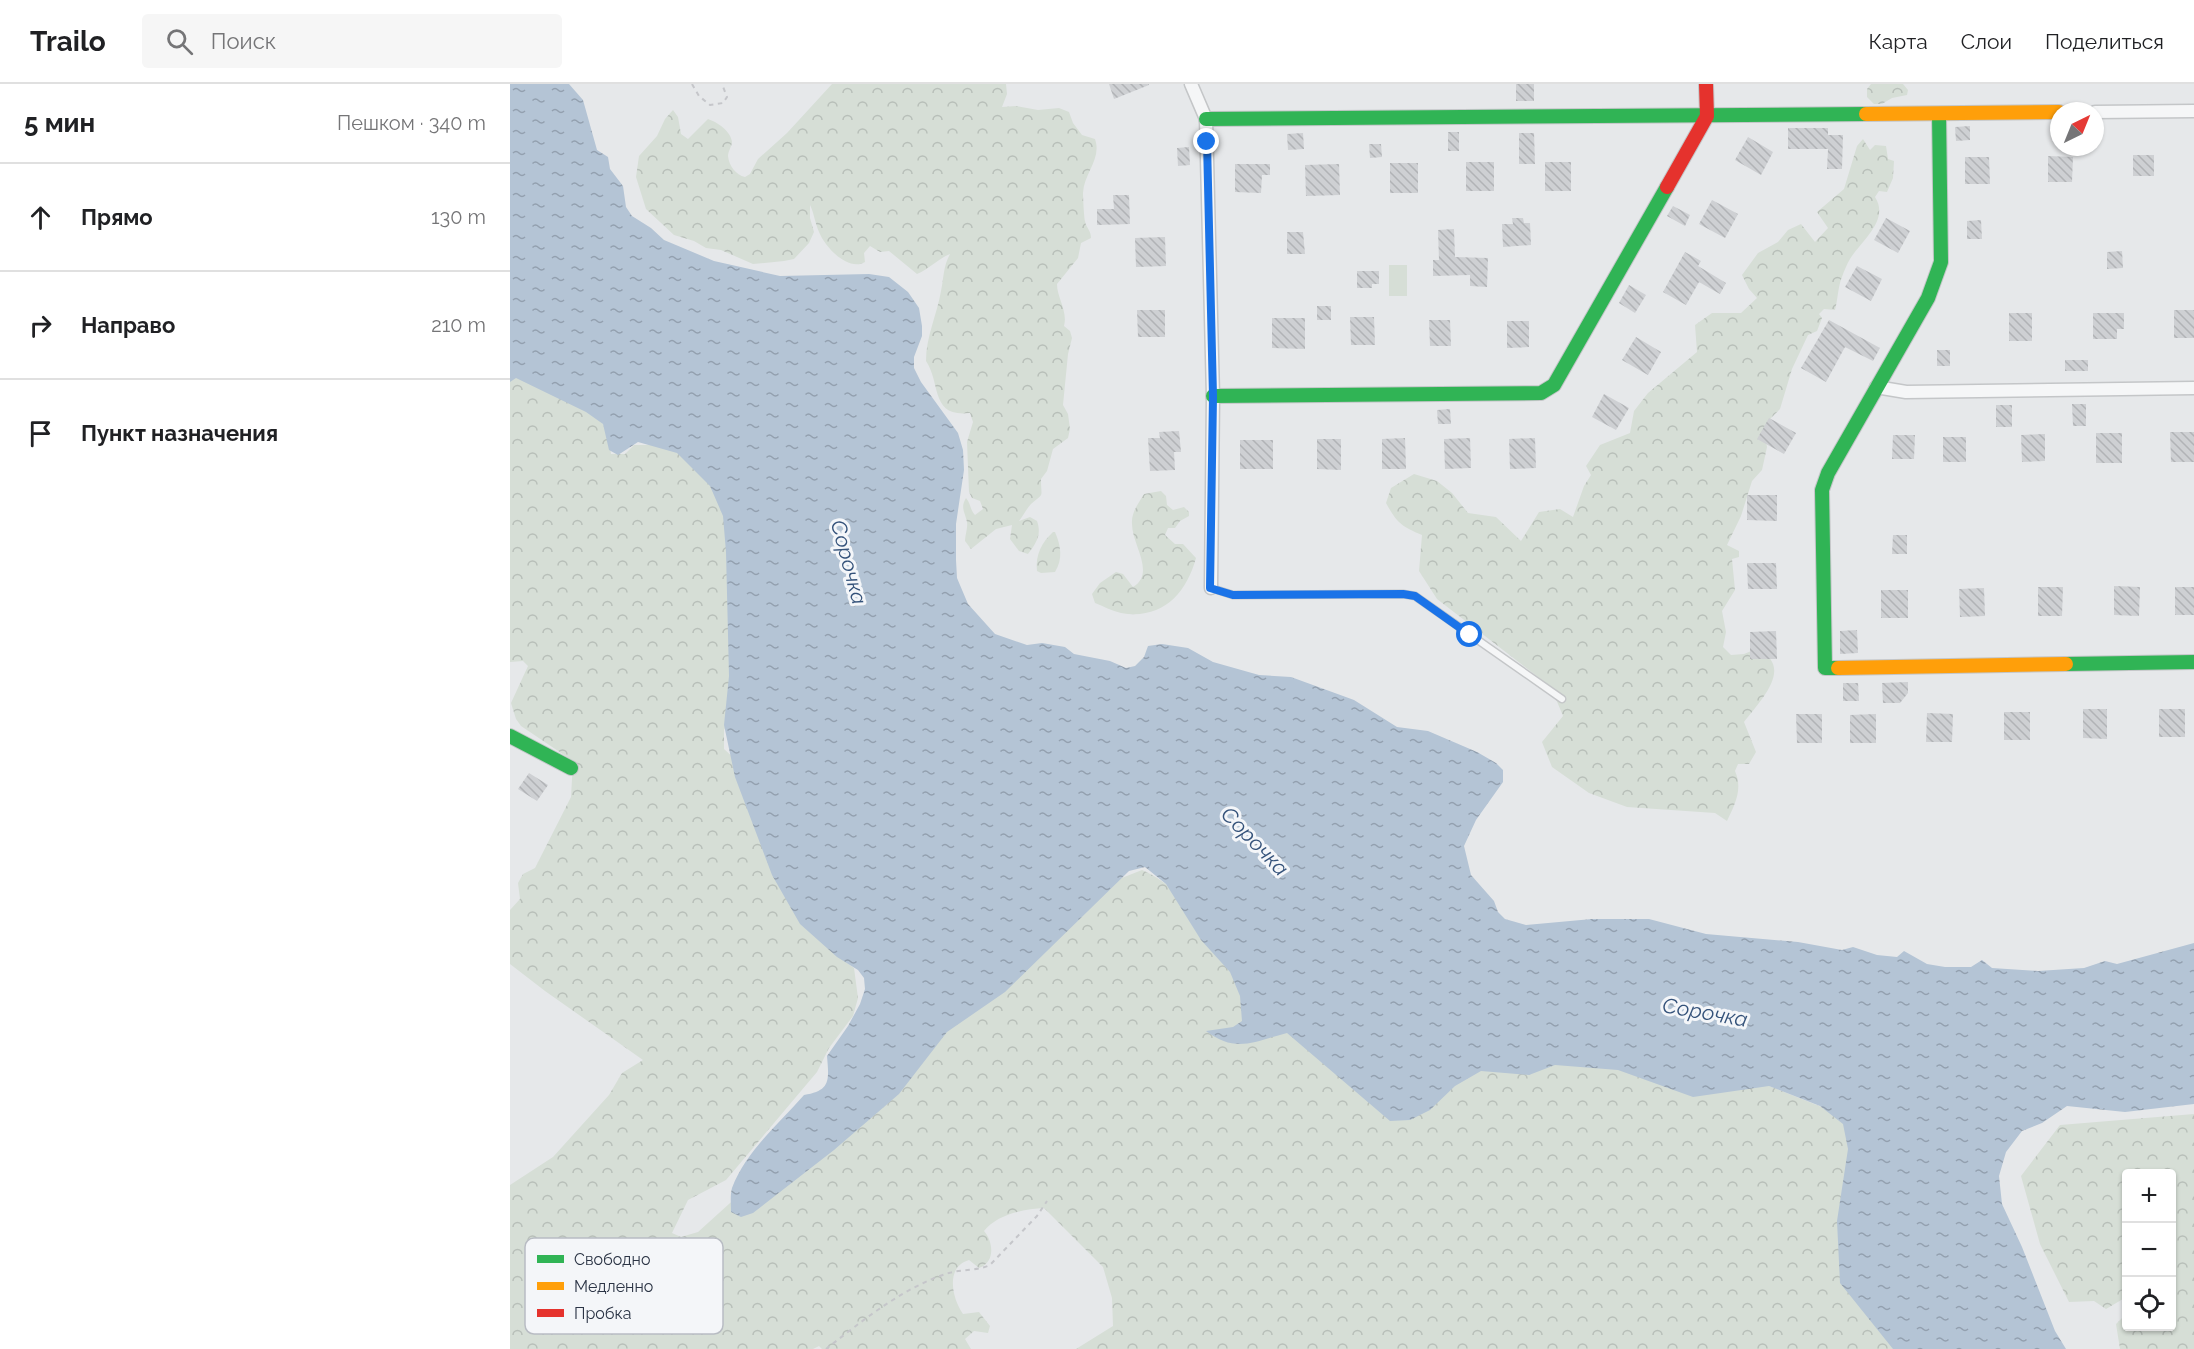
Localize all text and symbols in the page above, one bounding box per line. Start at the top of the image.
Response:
search box [142,14,562,68]
text: Trailo [30,25,106,58]
icon: search [163,25,196,58]
text: Поиск [211,28,276,54]
text: Карта [1869,29,1928,54]
text: Слои [1961,29,2012,54]
text: Поделиться [2045,29,2164,54]
north arrow [2050,102,2104,156]
text: 5 мин [24,108,95,138]
text: Пешком · 340 m [337,111,486,135]
route end [1193,128,1219,154]
icon: ahead [24,201,57,234]
text: Прямо [81,204,153,230]
text: 130 m [431,205,486,229]
icon: right [24,309,57,342]
text: Направо [81,312,175,338]
text: 210 m [431,313,486,337]
icon: arrive [24,417,57,450]
text: Пункт назначения [81,420,278,446]
water label: Сорочка [826,517,872,607]
route start [1456,621,1482,647]
water label: Сорочка [1216,801,1294,881]
water label: Сорочка [1660,992,1750,1032]
map controls [2122,1169,2176,1331]
button: + [2122,1169,2176,1223]
button: − [2122,1223,2176,1277]
legend [525,1238,723,1334]
text: Свободно [574,1250,650,1269]
text: Медленно [574,1277,653,1296]
button: locate [2122,1277,2176,1331]
text: Пробка [574,1304,632,1323]

